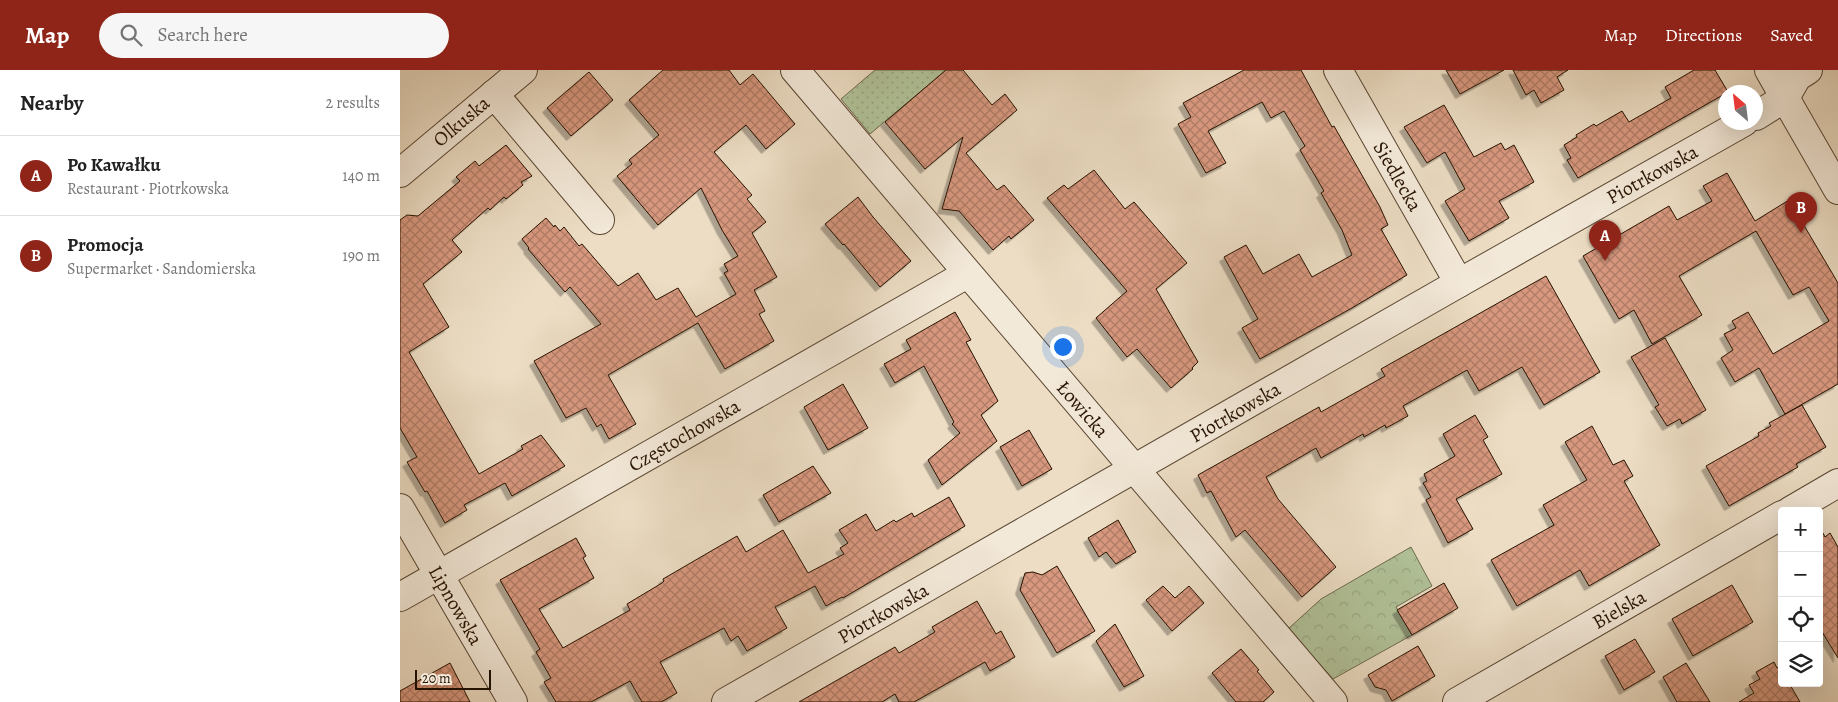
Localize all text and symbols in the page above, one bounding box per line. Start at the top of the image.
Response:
search box [99,13,449,58]
text: Map [25,19,69,51]
icon: search [117,21,145,49]
text: Search here [157,22,248,48]
text: Map [1604,23,1637,47]
text: Directions [1665,23,1742,47]
text: Saved [1770,23,1813,47]
north arrow [1718,85,1763,130]
text: Nearby [20,89,83,117]
street label: Olkuska [427,89,496,153]
text: 2 results [325,92,380,114]
street label: Siedlecka [1367,136,1429,217]
street label: Piotrkowska [1602,138,1703,211]
text: Po Kawałku [67,152,161,178]
text: A [31,165,41,187]
text: 140 m [342,165,380,187]
text: Restaurant · Piotrkowska [67,178,229,200]
pin: B [1785,192,1817,233]
pin: A [1589,220,1621,261]
text: Promocja [67,232,144,258]
text: B [31,245,41,267]
text: 190 m [342,245,380,267]
text: Supermarket · Sandomierska [67,258,256,280]
your location [1050,334,1076,360]
street label: Łowicka [1050,375,1115,444]
street label: Piotrkowska [1185,375,1286,449]
street label: Częstochowska [624,392,746,478]
map controls [1778,507,1823,687]
button: + [1778,507,1823,552]
button: − [1778,552,1823,597]
street label: Lipnowska [422,560,490,651]
street label: Piotrkowska [833,576,934,650]
street label: Bielska [1587,583,1652,636]
button: locate [1778,597,1823,642]
button: layers [1778,642,1823,687]
scale bar [415,667,491,690]
text: 20 m [422,669,451,688]

